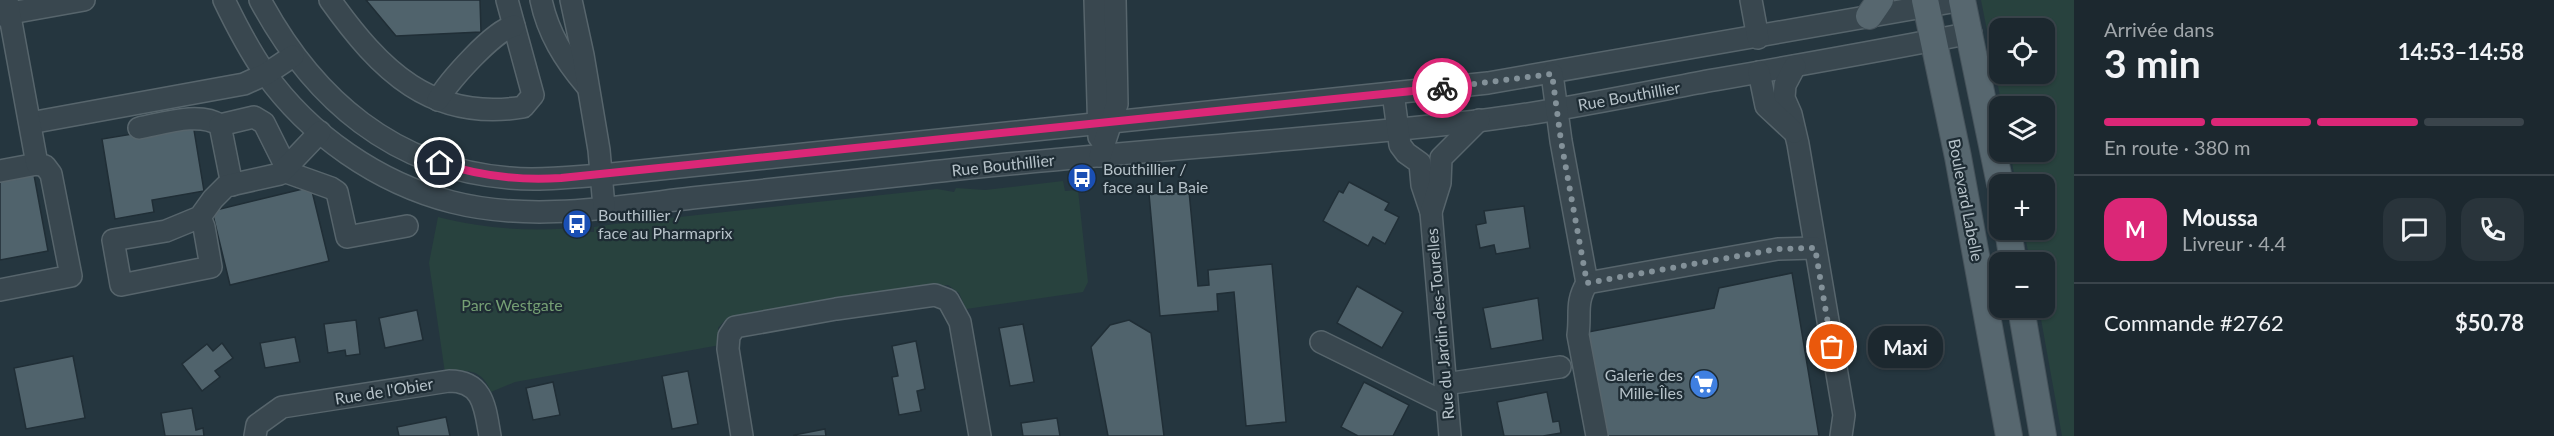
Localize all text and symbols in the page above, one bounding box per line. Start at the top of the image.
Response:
text: Arrivée dans [2104,17,2214,41]
map controls [1989,18,2055,318]
button: locate [1989,18,2055,84]
text: 14:53–14:58 [2398,38,2524,65]
text: 3 min [2104,40,2201,86]
courier [1412,58,1472,118]
icon: bike [1426,72,1459,105]
street label: Rue Bouthillier [1576,77,1682,114]
button: layers [1989,96,2055,162]
text: En route · 380 m [2104,135,2250,159]
pin [414,137,465,188]
street label: Boulevard Labelle [1945,137,1988,263]
icon: home [423,146,456,179]
street label: Rue Bouthillier [950,150,1056,179]
place label: Bouthillier / face au La Baie [1103,159,1208,196]
bus stop icon: Bouthillier / face au La Baie [1066,162,1098,194]
button: + [1989,174,2055,240]
button: chat [2383,198,2446,261]
button: phone [2461,198,2524,261]
text: Moussa [2182,204,2258,231]
place label: Bouthillier / face au Pharmaprix [598,205,733,242]
bus stop icon: Bouthillier / face au Pharmaprix [561,208,593,240]
text: M [2125,216,2146,243]
street label: Rue du Jardin-des-Tourelles [1422,228,1457,420]
text: Livreur · 4.4 [2182,231,2286,255]
button: − [1989,252,2055,318]
park label: Parc Westgate [461,295,563,314]
text: Commande #2762 [2104,309,2284,336]
text: $50.78 [2455,309,2524,336]
pin [1806,321,1857,372]
callout: Maxi [1868,326,1943,368]
icon: bag [1815,330,1848,363]
text: Maxi [1883,335,1928,359]
place label: Galerie des Mille-Îles [1605,365,1683,402]
supermarket icon: Galerie des Mille-Îles [1688,368,1720,400]
street label: Rue de l'Obier [333,373,435,408]

